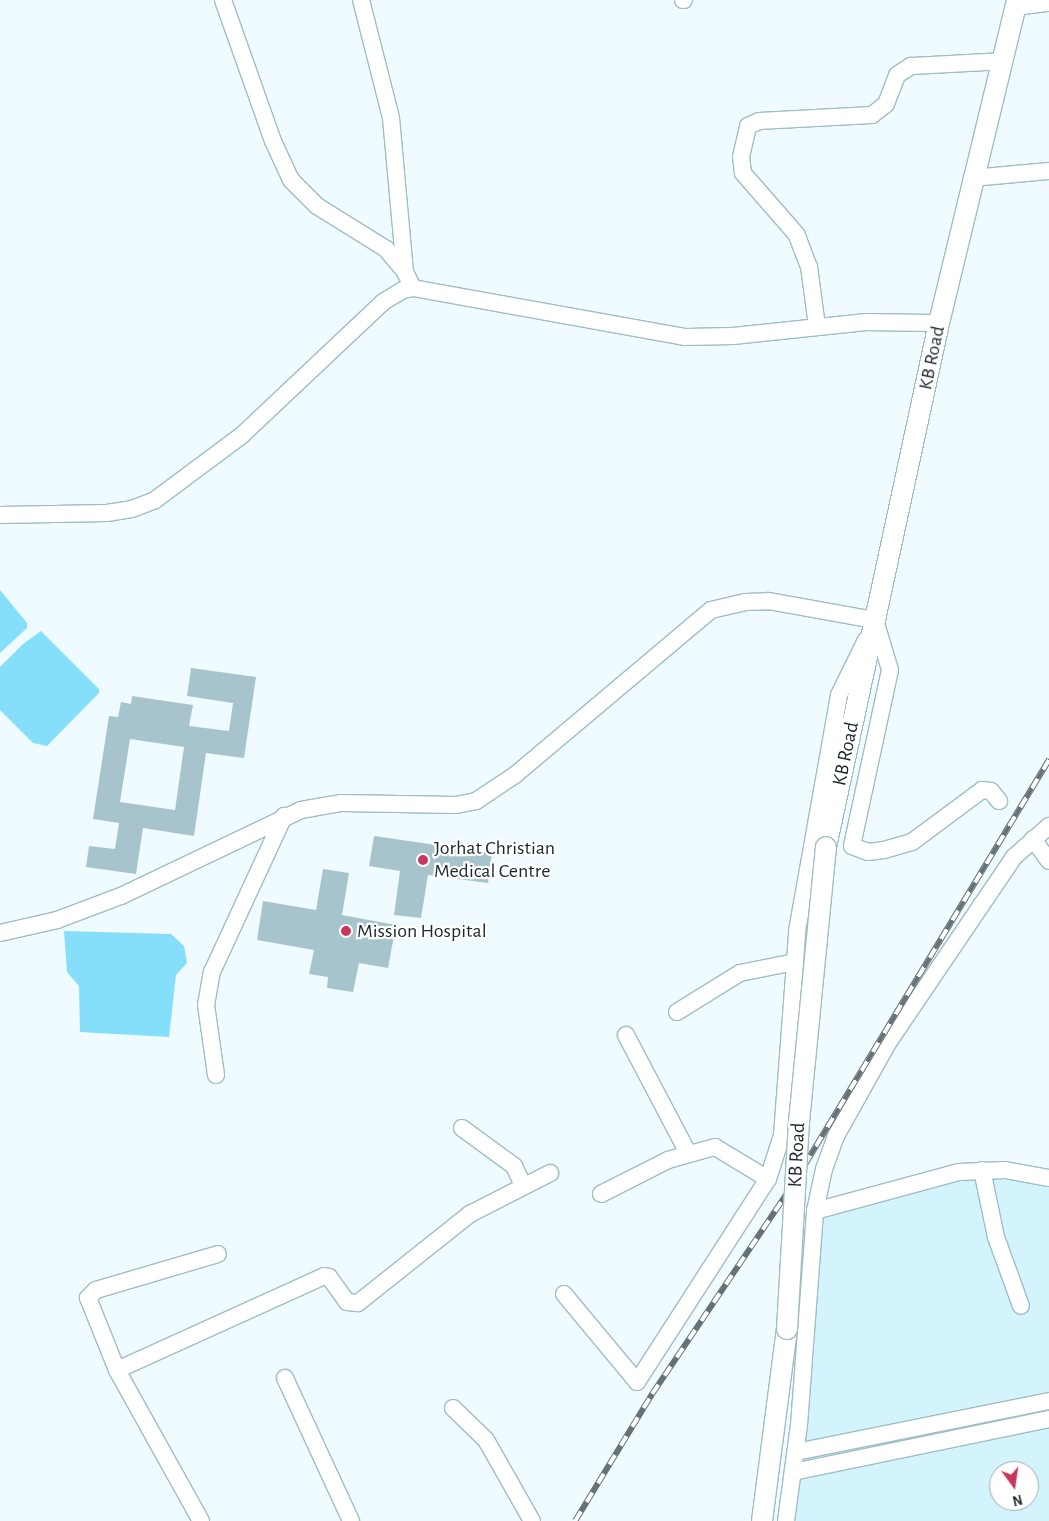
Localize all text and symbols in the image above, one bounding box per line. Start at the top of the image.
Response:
street label: KB Road [914,324,950,392]
street label: KB Road [828,720,864,788]
place label: Jorhat Christian Medical Centre [434,836,555,883]
marker: Jorhat Christian Medical Centre [416,853,430,867]
place label: Mission Hospital [357,919,487,943]
marker: Mission Hospital [339,924,353,938]
street label: KB Road [783,1122,811,1188]
north arrow [989,1461,1039,1511]
text: N [1011,1492,1024,1508]

